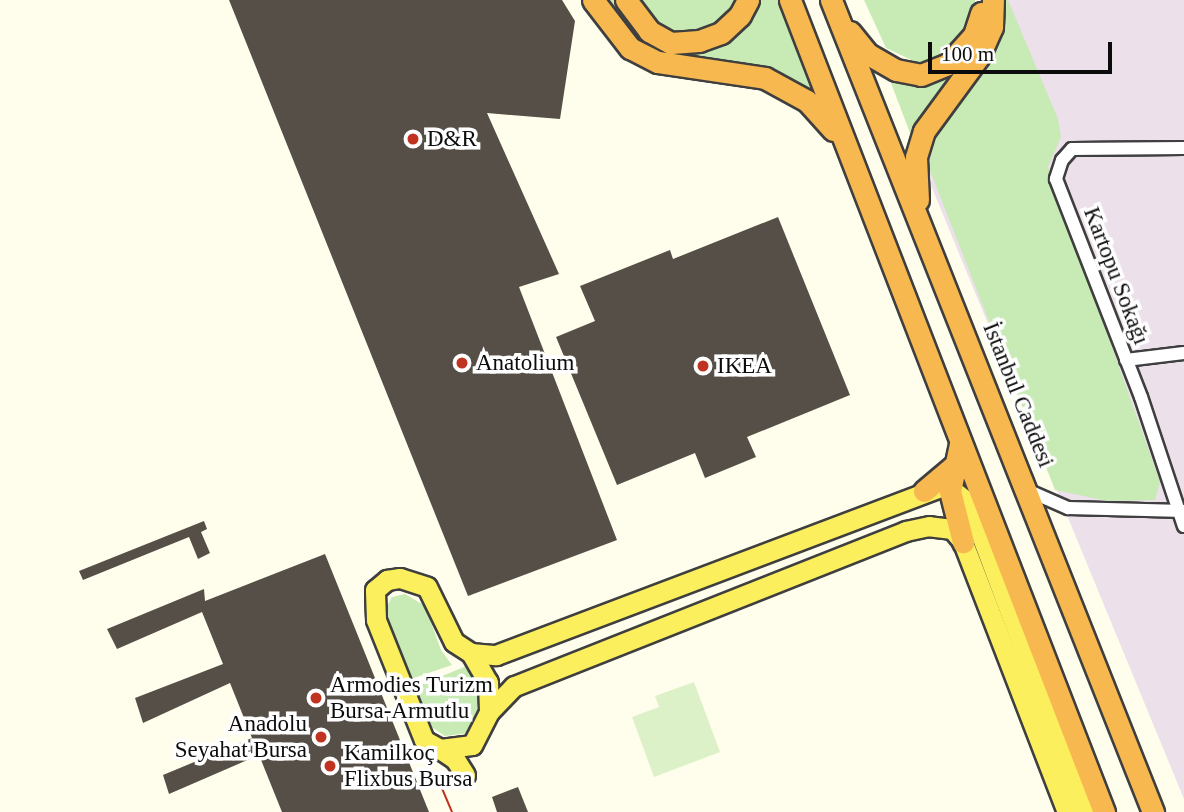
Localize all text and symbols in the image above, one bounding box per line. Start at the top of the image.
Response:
scale bar [932,28,1116,72]
text: 100 m [941,42,994,66]
place label: D&R [427,125,477,153]
marker: D&R [405,131,421,147]
street label: Kartopu Sokağı [1077,203,1155,349]
street label: İstanbul Caddesi [976,318,1060,472]
place label: Anatolium [476,349,574,377]
place label: IKEA [717,352,772,380]
marker: Anatolium [454,355,470,371]
marker: IKEA [695,358,711,374]
place label: Armodies Turizm Bursa-Armutlu [330,671,493,725]
marker: Armodies Turizm Bursa-Armutlu [308,690,324,706]
place label: Anadolu Seyahat Bursa [175,710,307,764]
marker: Anadolu Seyahat Bursa [313,729,329,745]
place label: Kamilkoç Flixbus Bursa [344,739,472,793]
marker: Kamilkoç Flixbus Bursa [322,758,338,774]

